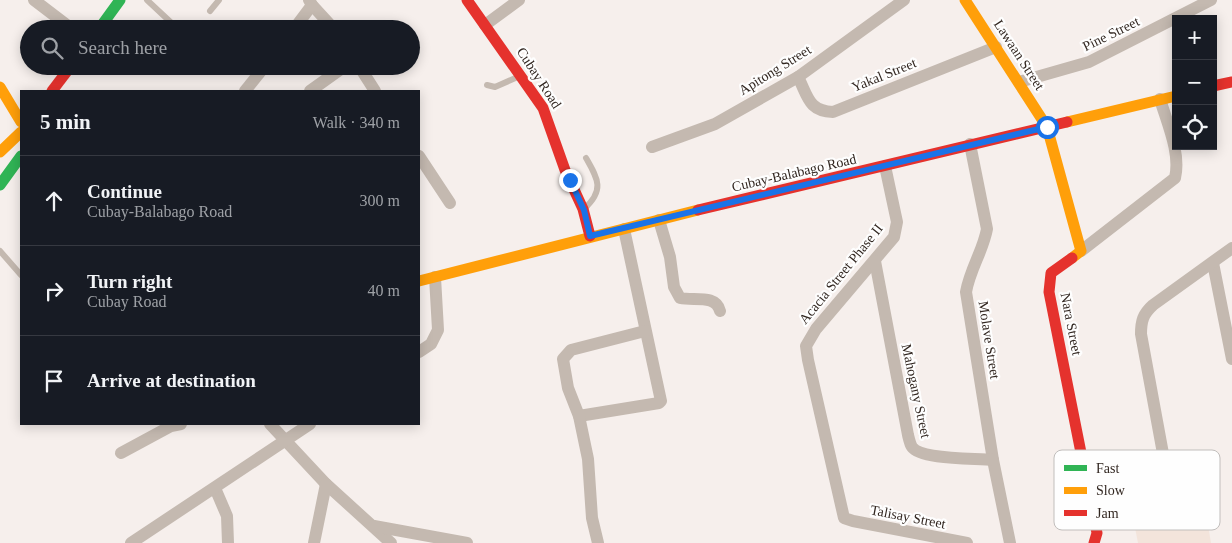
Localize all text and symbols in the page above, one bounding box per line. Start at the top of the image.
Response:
street label: Pine Street [1080,14,1142,54]
map controls [1172,15,1217,150]
button: + [1172,15,1217,60]
street label: Lawaan Street [991,17,1047,93]
search box [20,20,420,75]
icon: search [38,34,66,62]
text: Search here [78,37,167,58]
street label: Apitong Street [736,42,814,98]
street label: Cubay Road [514,45,564,111]
street label: Yakal Street [850,55,919,95]
button: − [1172,60,1217,105]
button: locate [1172,105,1217,150]
text: 5 min [40,110,91,134]
text: Walk · 340 m [313,114,400,131]
route start [1036,116,1059,139]
street label: Cubay-Balabago Road [730,151,858,195]
route end [559,169,582,192]
text: Continue [87,181,162,202]
icon: ahead [40,187,68,215]
text: 300 m [360,192,400,209]
text: Cubay-Balabago Road [87,203,232,220]
street label: Acacia Street Phase II [796,221,886,327]
text: Turn right [87,271,172,292]
icon: right [40,277,68,305]
text: 40 m [368,282,400,299]
street label: Nara Street [1058,291,1084,357]
text: Cubay Road [87,293,167,310]
street label: Molave Street [975,300,1003,380]
street label: Mahogany Street [899,342,933,440]
icon: arrive [40,367,68,395]
text: Arrive at destination [87,370,256,391]
legend [1054,450,1220,530]
text: Fast [1096,461,1119,476]
text: Slow [1096,483,1126,498]
street label: Talisay Street [869,502,947,532]
text: Jam [1096,506,1119,521]

